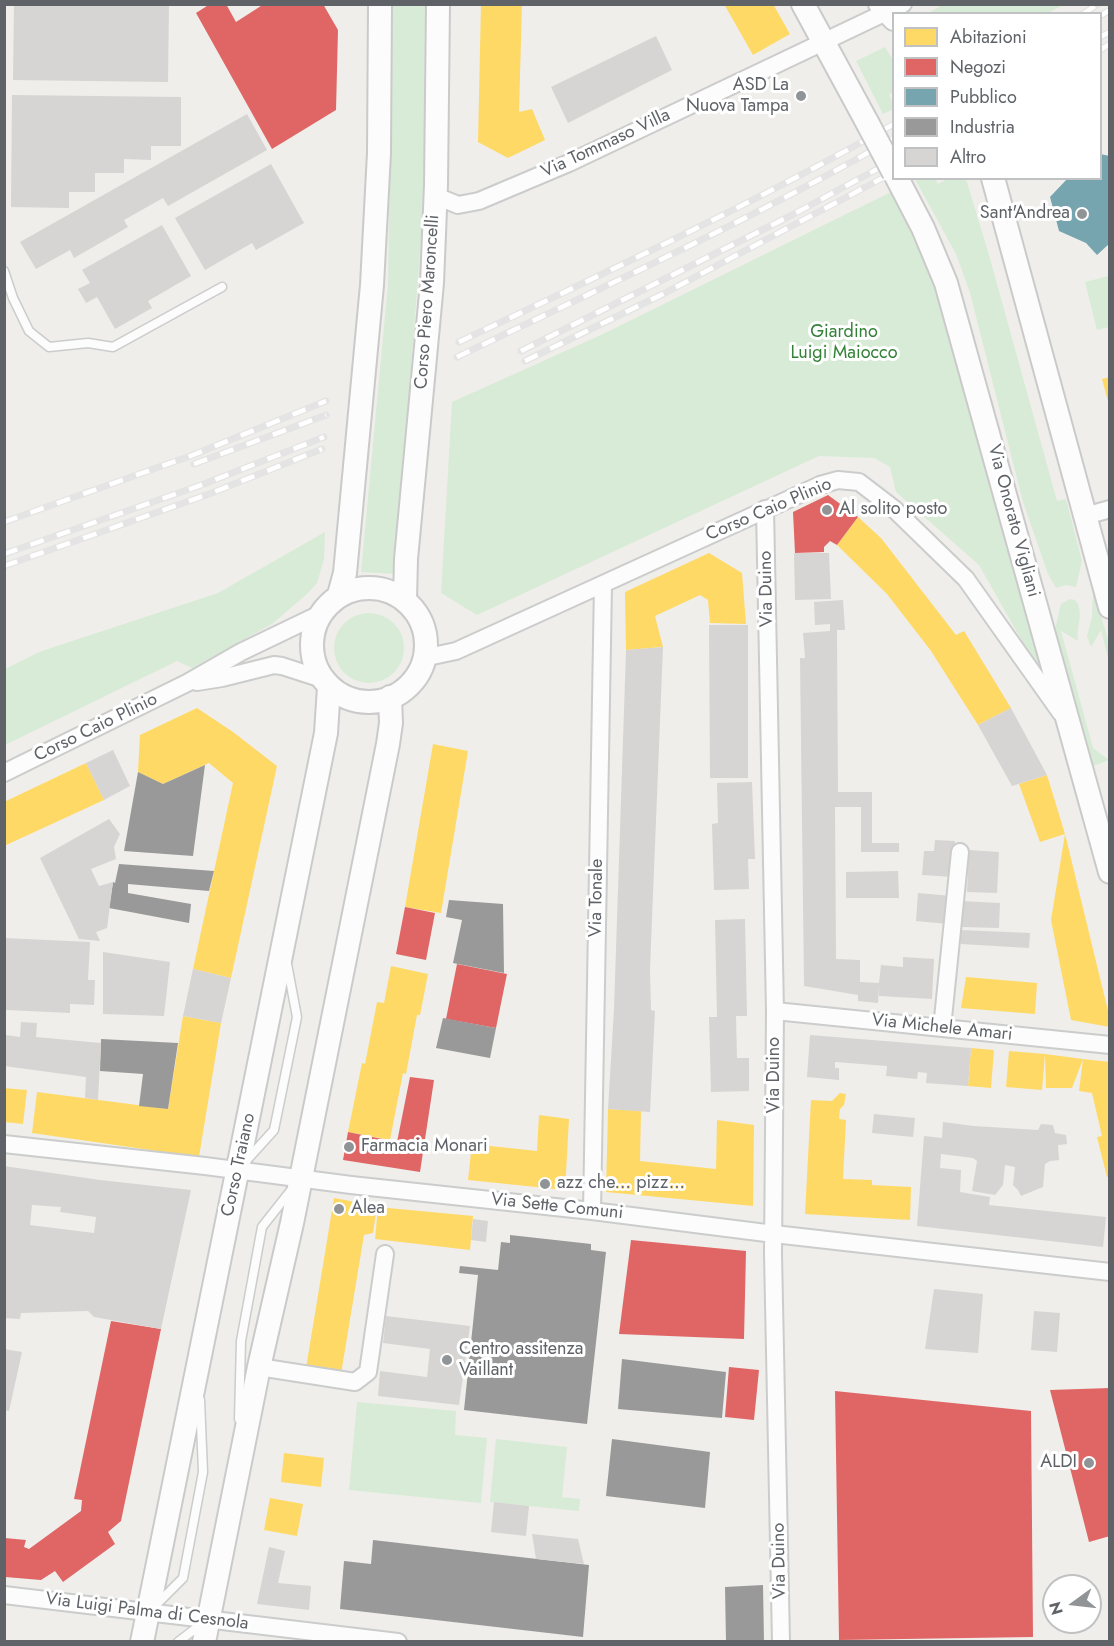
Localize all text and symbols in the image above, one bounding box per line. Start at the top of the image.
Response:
legend [892,12,1102,180]
text: Abitazioni [950,24,1027,50]
text: Negozi [950,54,1006,80]
place label: ASD La Nuova Tampa [686,75,789,118]
text: Pubblico [950,84,1017,110]
marker: ASD La Nuova Tampa [794,89,808,103]
street label: Via Tommaso Villa [538,105,674,183]
text: Industria [950,114,1015,140]
text: Altro [950,144,986,170]
place label: Sant'Andrea [980,203,1070,225]
marker: Sant'Andrea [1075,207,1089,221]
street label: Corso Piero Maroncelli [411,214,445,390]
park label: Giardino Luigi Maiocco [791,322,897,364]
street label: Via Onorato Vigliani [982,442,1044,600]
street label: Corso Caio Plinio [703,474,835,546]
place label: Al solito posto [839,499,947,521]
marker: Al solito posto [820,503,834,517]
street label: Via Duino [756,551,778,627]
street label: Corso Caio Plinio [31,689,161,767]
street label: Via Tonale [586,859,608,937]
street label: Via Michele Amari [871,1010,1013,1046]
street label: Via Duino [764,1037,786,1113]
street label: Corso Traiano [218,1111,260,1219]
place label: Farmacia Monari [361,1136,488,1158]
marker: Farmacia Monari [342,1140,356,1154]
place label: azz che... pizz... [557,1173,685,1195]
marker: azz che... pizz... [538,1177,552,1191]
street label: Via Sette Comuni [490,1189,624,1225]
place label: Alea [351,1198,385,1220]
marker: Alea [332,1202,346,1216]
place label: Centro assitenza Vaillant [459,1339,583,1382]
marker: Centro assitenza Vaillant [440,1353,454,1367]
place label: ALDI [1040,1452,1077,1474]
marker: ALDI [1082,1456,1096,1470]
street label: Via Duino [769,1523,791,1599]
north arrow [1042,1574,1102,1634]
street label: Via Luigi Palma di Cesnola [44,1589,250,1635]
text: N [1043,1599,1069,1617]

